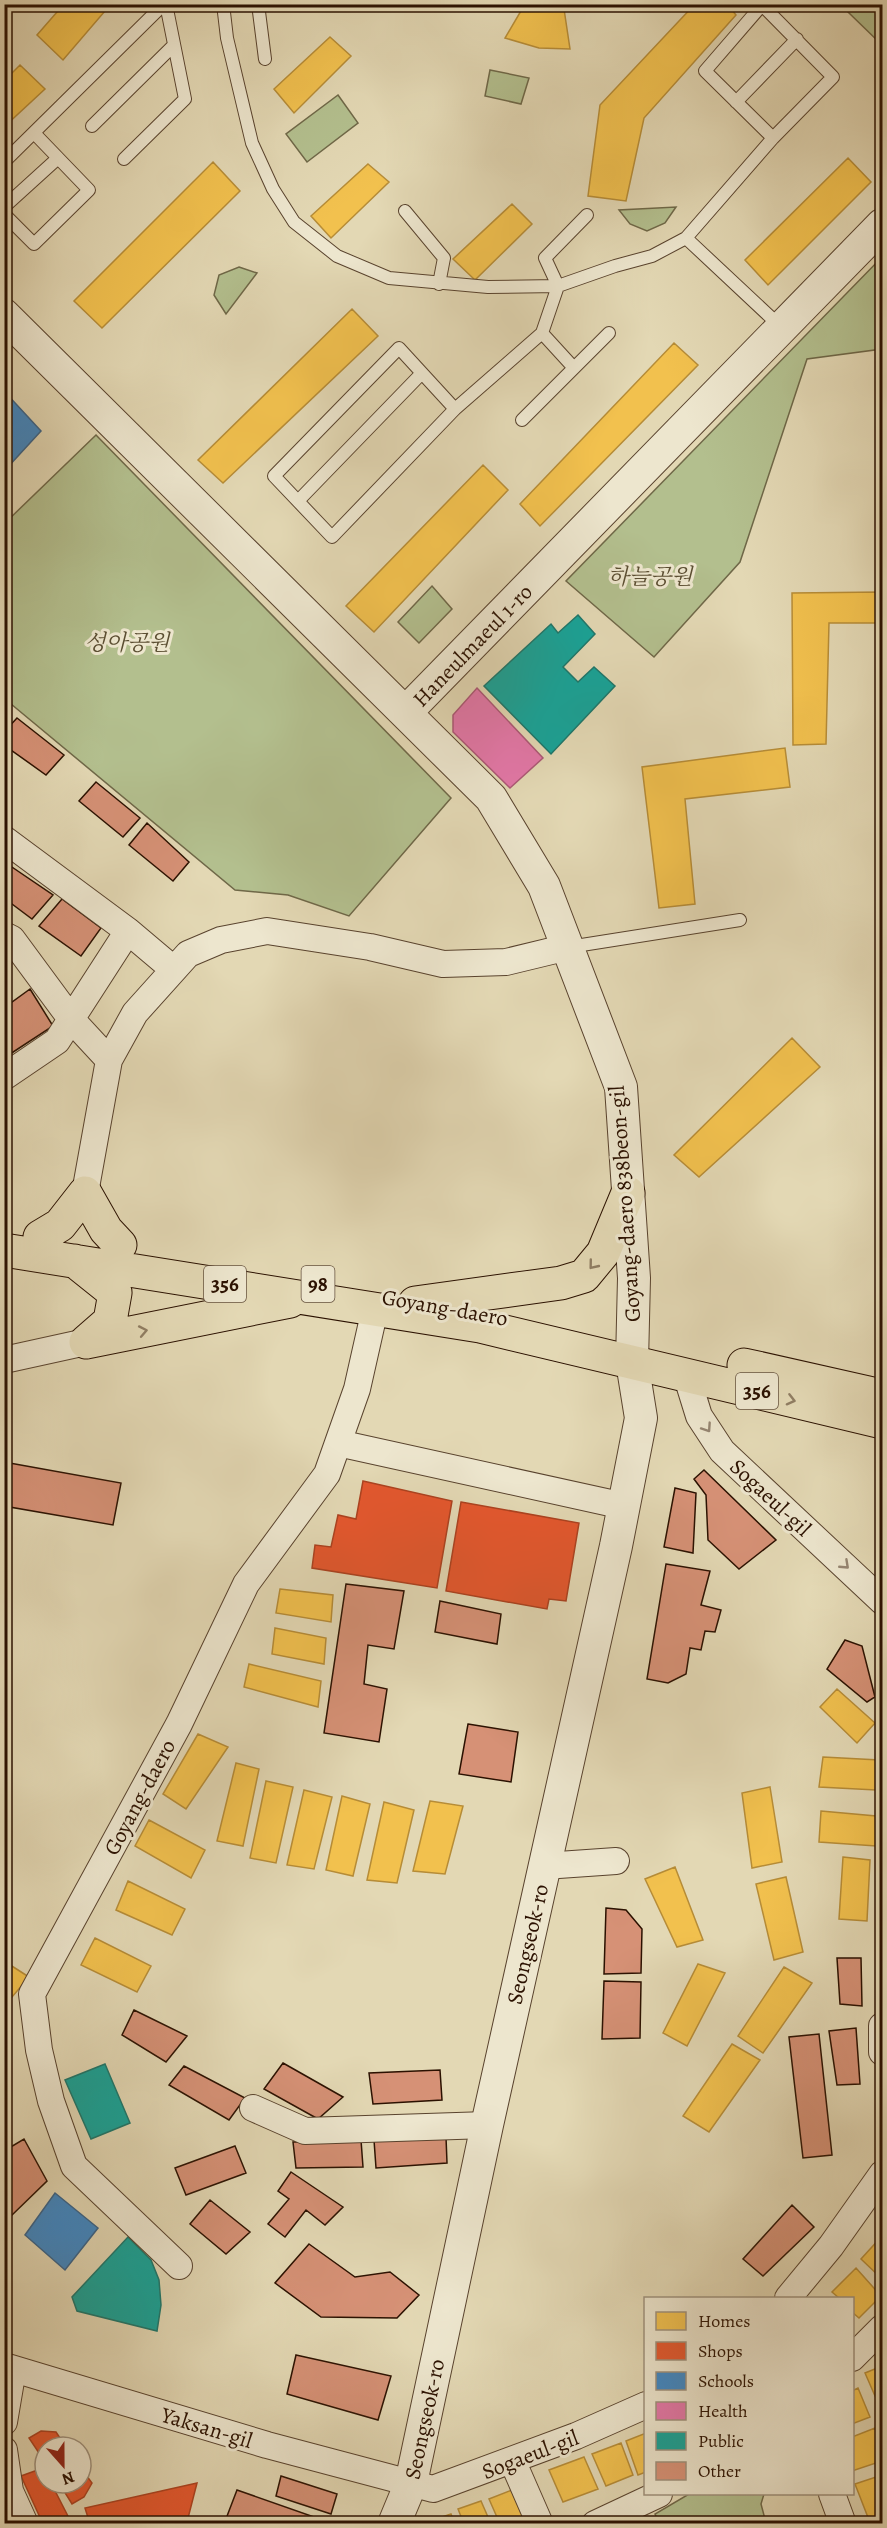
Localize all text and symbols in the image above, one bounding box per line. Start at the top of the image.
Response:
park label: 하늘공원 [607,562,694,592]
street label: Haneulmaeul 1-ro [406,577,539,714]
park label: 성아공원 [84,628,171,658]
street label: Goyang-daero 838beon-gil [602,1085,648,1323]
one-way arrow [590,1258,601,1269]
road number: 356 [204,1266,246,1302]
road number: 98 [302,1266,334,1302]
street label: Goyang-daero [380,1282,510,1334]
one-way arrow [138,1325,148,1338]
road number: 356 [736,1373,778,1409]
one-way arrow [786,1392,796,1405]
one-way arrow [700,1421,711,1432]
street label: Sogaeul-gil [723,1452,818,1543]
one-way arrow [837,1558,848,1569]
street label: Goyang-daero [97,1734,183,1861]
street label: Seongseok-ro [500,1881,556,2007]
legend [644,2297,854,2495]
text: Homes [698,2309,750,2333]
text: Shops [698,2339,743,2363]
street label: Seongseok-ro [398,2356,452,2482]
text: Schools [698,2369,754,2393]
text: Health [698,2399,748,2423]
street label: Yaksan-gil [157,2400,256,2456]
street label: Sogaeul-gil [478,2423,583,2487]
text: Public [698,2429,744,2453]
north arrow [33,2435,93,2495]
text: Other [698,2459,741,2483]
text: N [58,2466,77,2491]

